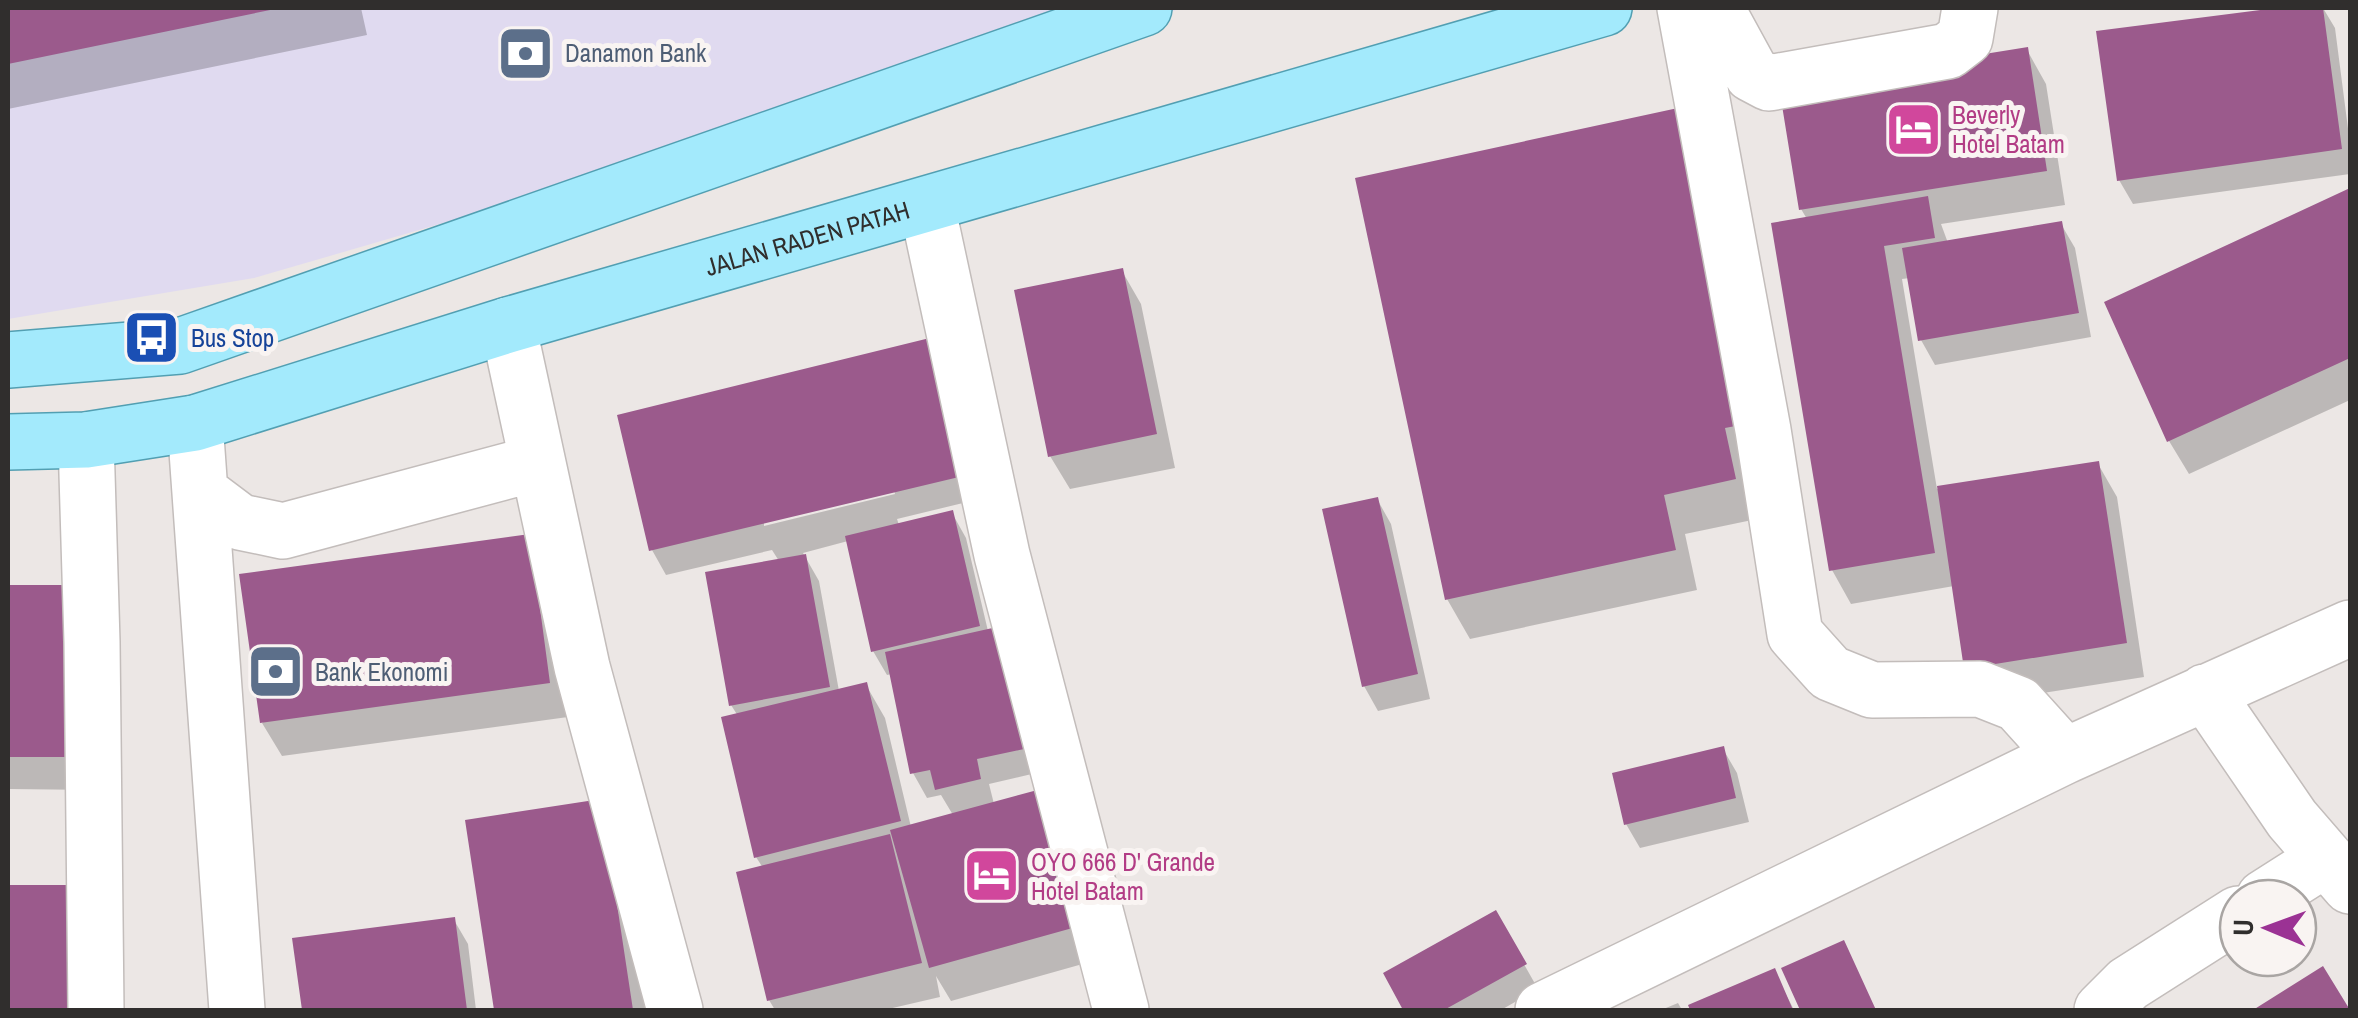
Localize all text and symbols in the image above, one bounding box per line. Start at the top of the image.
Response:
bank icon: Danamon Bank [496,23,556,83]
place label: Danamon Bank [565,36,707,70]
place label: Beverly Hotel Batam [1952,98,2065,161]
hotel icon: Beverly Hotel Batam [1883,99,1943,159]
street label: JALAN RADEN PATAH [701,193,913,284]
bus stop icon: Bus Stop [122,308,182,368]
place label: Bus Stop [191,321,274,355]
bank icon: Bank Ekonomi [246,642,306,702]
place label: Bank Ekonomi [315,655,448,689]
place label: OYO 666 D' Grande Hotel Batam [1031,845,1215,908]
hotel icon: OYO 666 D' Grande Hotel Batam [962,846,1022,906]
north arrow [2218,878,2318,978]
text: U [2224,919,2262,936]

